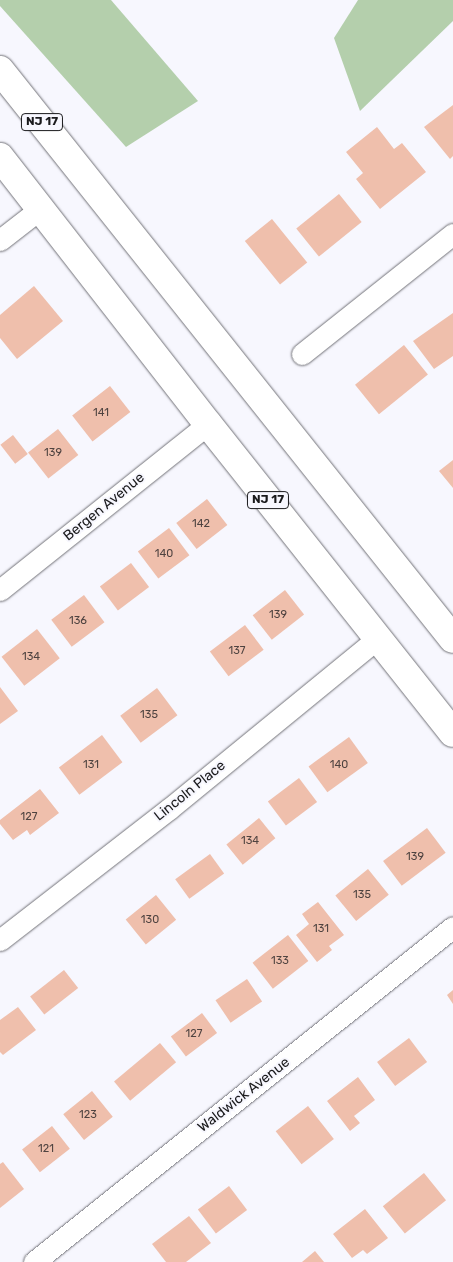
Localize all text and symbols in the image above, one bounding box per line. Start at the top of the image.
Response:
road number: NJ 17 [21,112,63,132]
house number: 141 [93,406,109,420]
house number: 139 [44,446,62,460]
street label: Bergen Avenue [60,469,148,545]
road number: NJ 17 [247,490,289,510]
house number: 142 [192,517,210,531]
house number: 140 [155,547,173,561]
house number: 139 [269,608,287,622]
house number: 136 [69,614,87,628]
house number: 137 [229,644,245,658]
house number: 134 [22,650,40,664]
house number: 135 [140,708,158,722]
street label: Lincoln Place [151,757,229,825]
house number: 131 [83,758,99,772]
house number: 140 [330,758,348,772]
house number: 127 [21,810,37,824]
house number: 134 [241,834,259,848]
house number: 139 [406,850,424,864]
house number: 135 [353,888,371,902]
house number: 130 [141,913,159,927]
house number: 131 [313,922,329,936]
house number: 133 [271,954,289,968]
house number: 127 [186,1027,202,1041]
street label: Waldwick Avenue [195,1054,293,1136]
house number: 123 [79,1108,97,1122]
house number: 121 [38,1142,54,1156]

